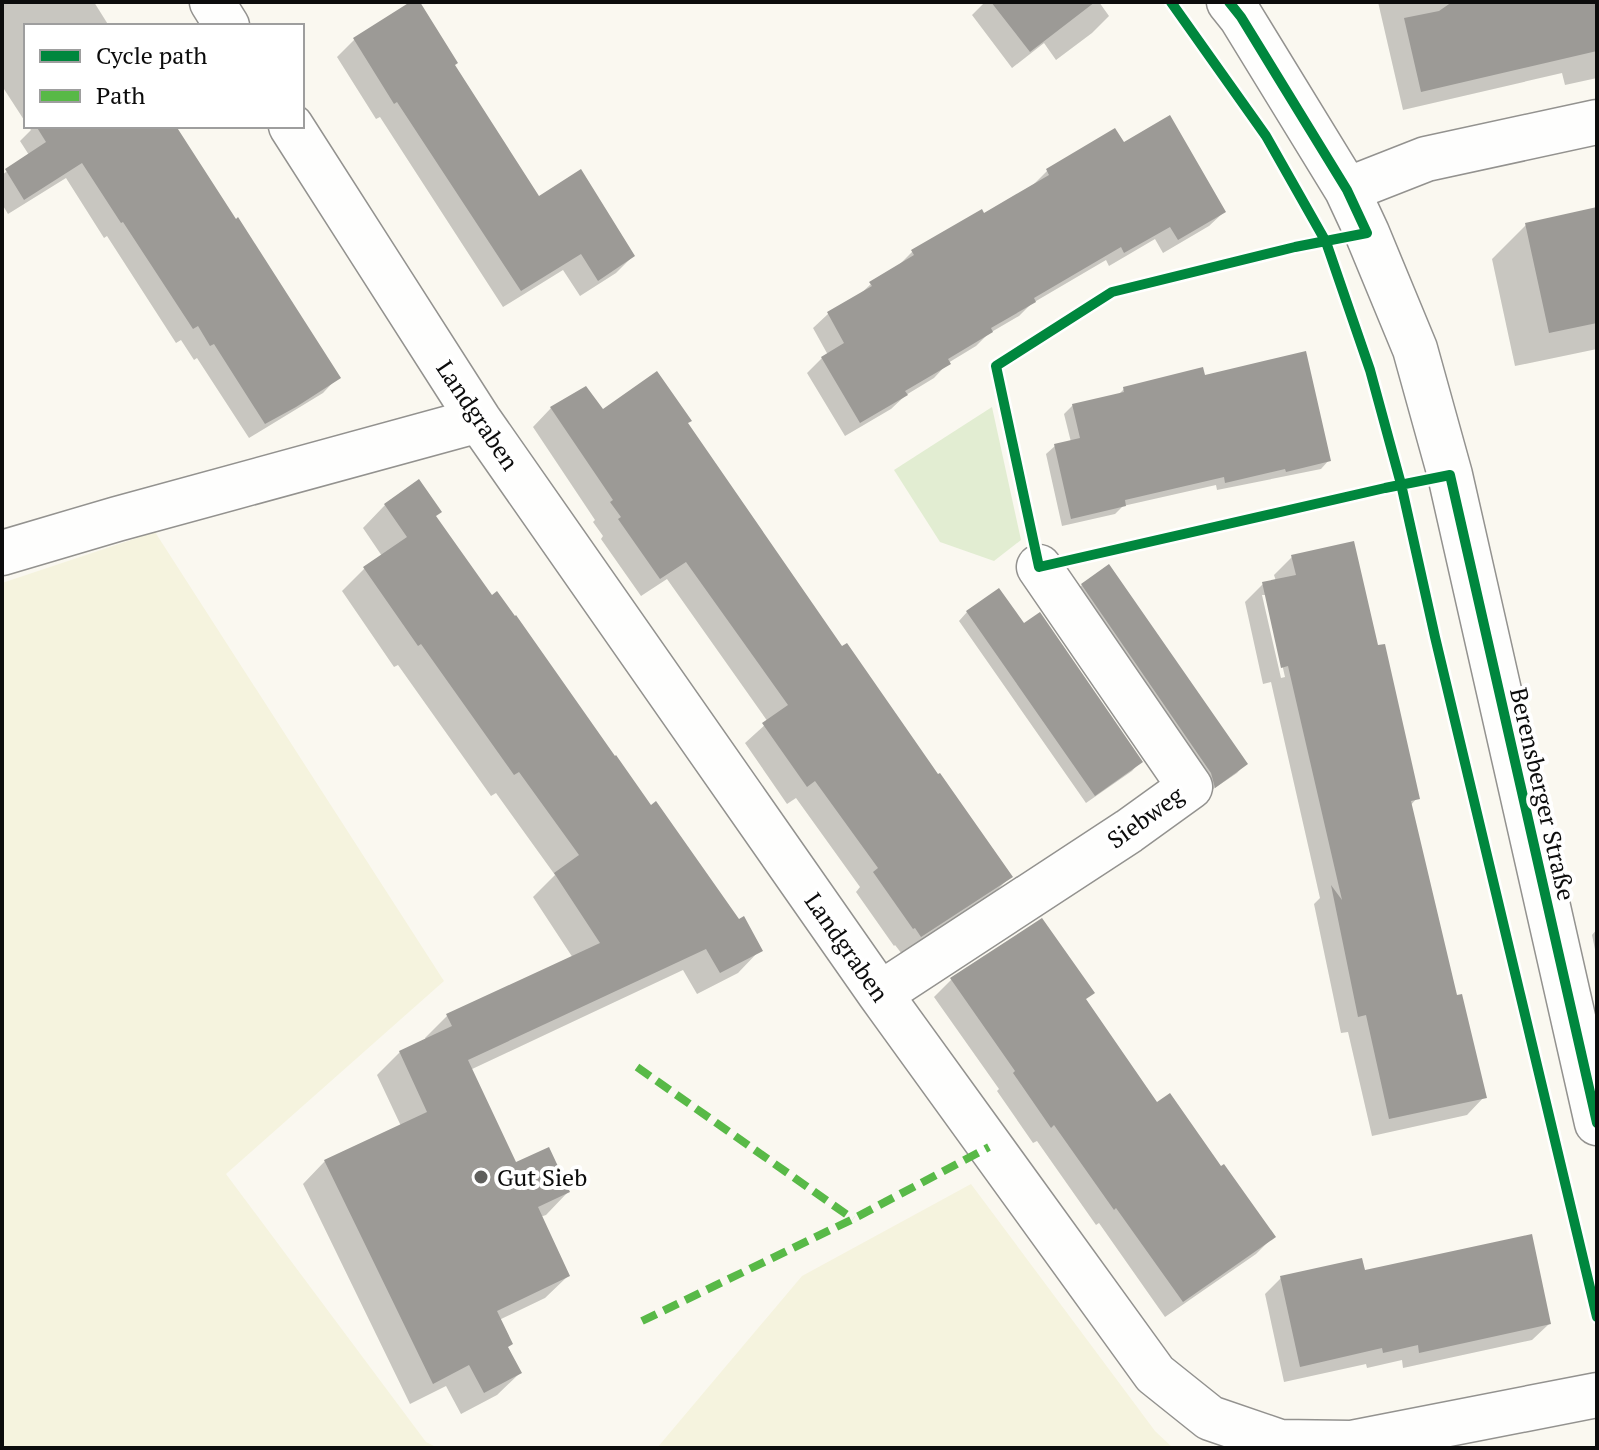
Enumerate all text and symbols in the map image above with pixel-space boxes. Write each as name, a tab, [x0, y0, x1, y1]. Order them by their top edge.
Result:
legend	[24, 24, 304, 128]
text: Cycle path	[96, 39, 207, 71]
text: Path	[96, 79, 145, 111]
street label: Landgraben	[429, 354, 527, 476]
street label: Berensberger Straße	[1503, 684, 1583, 904]
street label: Siebweg	[1100, 778, 1190, 855]
street label: Landgraben	[798, 886, 896, 1008]
place label: Gut Sieb	[497, 1161, 587, 1193]
marker: Gut Sieb	[472, 1168, 490, 1186]

